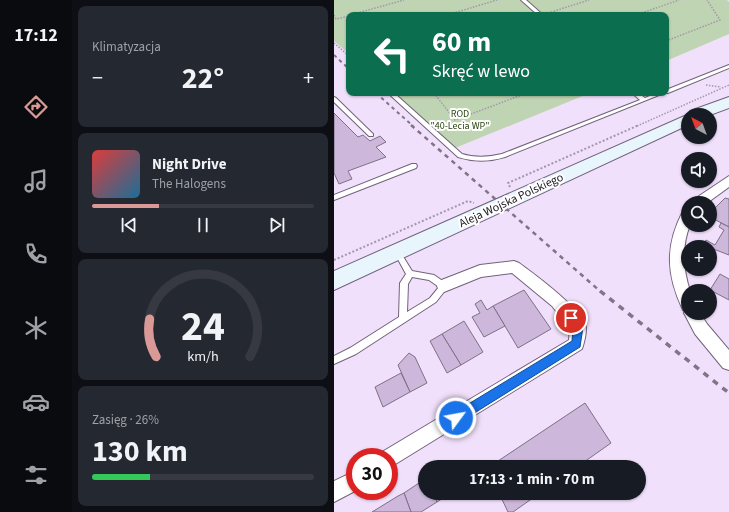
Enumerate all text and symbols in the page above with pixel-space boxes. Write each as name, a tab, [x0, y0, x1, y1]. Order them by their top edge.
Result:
text: 60 m	[432, 22, 491, 62]
text: 17:12	[14, 23, 58, 48]
icon: left	[366, 28, 418, 80]
text: Klimatyzacja	[92, 38, 161, 56]
text: 22°	[182, 57, 224, 100]
text: Skręć w lewo	[432, 59, 530, 84]
text: −	[92, 62, 103, 94]
text: +	[303, 62, 314, 94]
icon: directions	[22, 93, 50, 121]
park label: ROD "40-Lecia WP"	[431, 107, 489, 133]
north arrow	[681, 108, 717, 144]
map controls	[681, 108, 717, 320]
button: sound	[681, 152, 717, 188]
text: Night Drive	[152, 154, 227, 175]
icon: music	[22, 167, 50, 195]
street label: Aleja Wojska Polskiego	[456, 169, 566, 232]
text: The Halogens	[152, 175, 226, 193]
button: search	[681, 196, 717, 232]
icon: previous	[118, 214, 140, 236]
icon: pause	[192, 214, 214, 236]
icon: next	[266, 214, 288, 236]
icon: phone	[22, 240, 50, 268]
button: +	[681, 240, 717, 276]
button: −	[681, 284, 717, 320]
text: 24	[181, 297, 225, 357]
pin	[554, 301, 588, 335]
icon: arrive	[560, 307, 582, 329]
icon: climate	[22, 314, 50, 342]
text: km/h	[187, 346, 219, 367]
icon: car	[22, 388, 50, 416]
position arrow	[435, 397, 477, 439]
text: Zasięg · 26%	[92, 411, 159, 429]
text: 130 km	[92, 430, 188, 473]
speed limit sign: 30	[346, 448, 398, 500]
icon: filters	[22, 461, 50, 489]
text: 17:13 · 1 min · 70 m	[469, 469, 595, 490]

